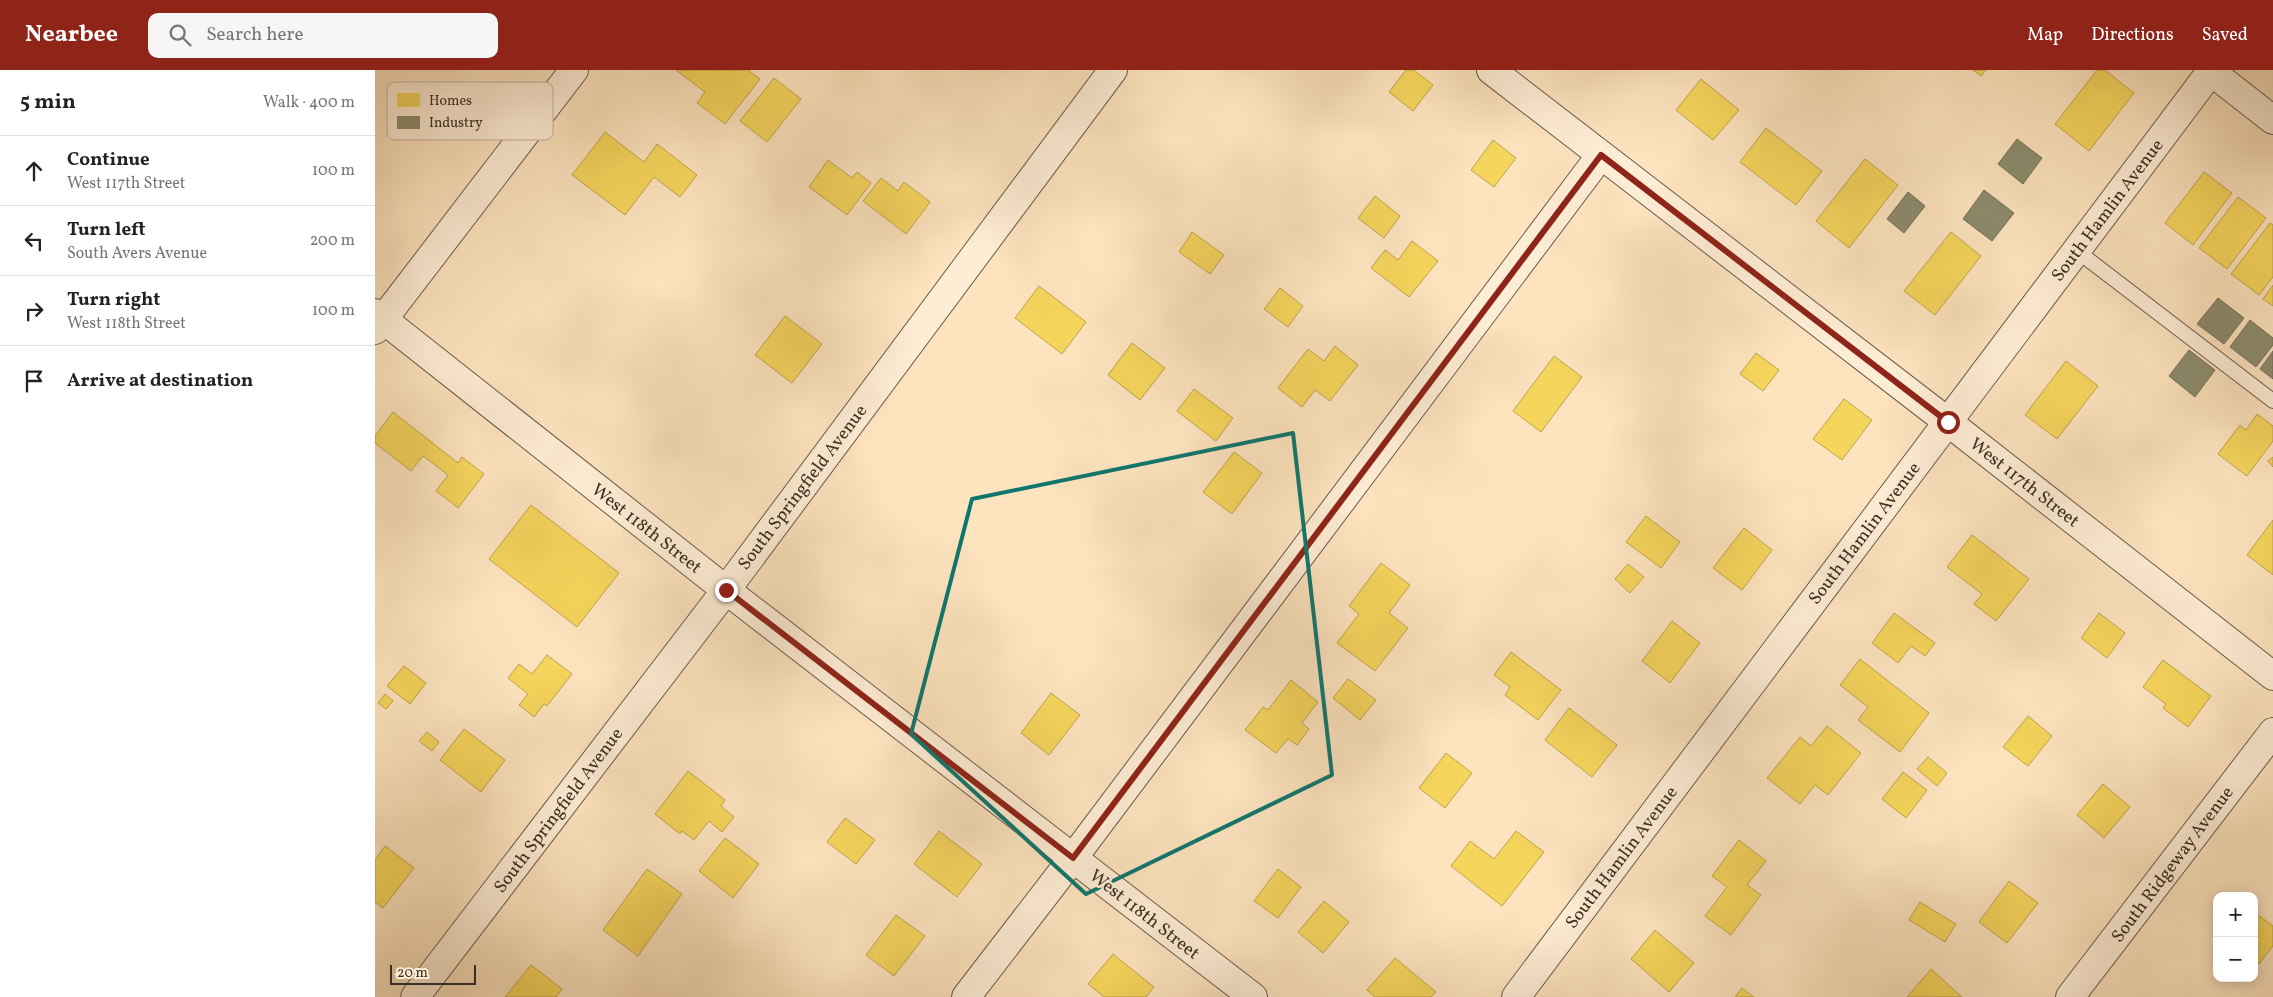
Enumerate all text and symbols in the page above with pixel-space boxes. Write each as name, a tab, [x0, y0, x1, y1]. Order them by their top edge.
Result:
search box	[148, 13, 498, 58]
text: Nearbee	[25, 18, 118, 52]
icon: search	[166, 21, 194, 49]
text: Search here	[206, 22, 303, 48]
text: Map	[2027, 23, 2063, 48]
text: Directions	[2091, 23, 2174, 48]
text: Saved	[2202, 23, 2248, 48]
legend	[387, 82, 553, 140]
text: 5 min	[20, 88, 76, 117]
text: Walk · 400 m	[263, 92, 355, 114]
text: Homes	[429, 92, 472, 111]
text: Industry	[429, 114, 483, 133]
street label: South Hamlin Avenue	[2046, 134, 2170, 287]
text: Continue	[67, 147, 150, 173]
icon: ahead	[20, 157, 48, 185]
text: 100 m	[312, 160, 355, 182]
text: West 117th Street	[67, 173, 185, 195]
text: Turn left	[67, 217, 146, 243]
icon: left	[20, 227, 48, 255]
text: 200 m	[310, 230, 355, 252]
text: South Avers Avenue	[67, 243, 207, 265]
text: Turn right	[67, 287, 160, 313]
icon: right	[20, 297, 48, 325]
text: 100 m	[312, 300, 355, 322]
text: West 118th Street	[67, 313, 186, 335]
icon: arrive	[20, 367, 48, 395]
text: Arrive at destination	[67, 368, 253, 394]
street label: South Springfield Avenue	[733, 400, 874, 576]
route start	[1937, 411, 1960, 434]
street label: West 117th Street	[1964, 432, 2084, 534]
street label: South Hamlin Avenue	[1803, 457, 1927, 610]
street label: West 118th Street	[586, 478, 706, 580]
route end	[715, 579, 738, 602]
street label: South Springfield Avenue	[489, 723, 630, 899]
street label: South Hamlin Avenue	[1560, 781, 1684, 934]
street label: South Ridgeway Avenue	[2106, 782, 2240, 948]
street label: West 118th Street	[1084, 864, 1204, 966]
map controls	[2213, 892, 2258, 982]
button: +	[2213, 892, 2258, 937]
button: −	[2213, 937, 2258, 982]
scale bar	[390, 962, 476, 985]
text: 20 m	[397, 964, 428, 983]

